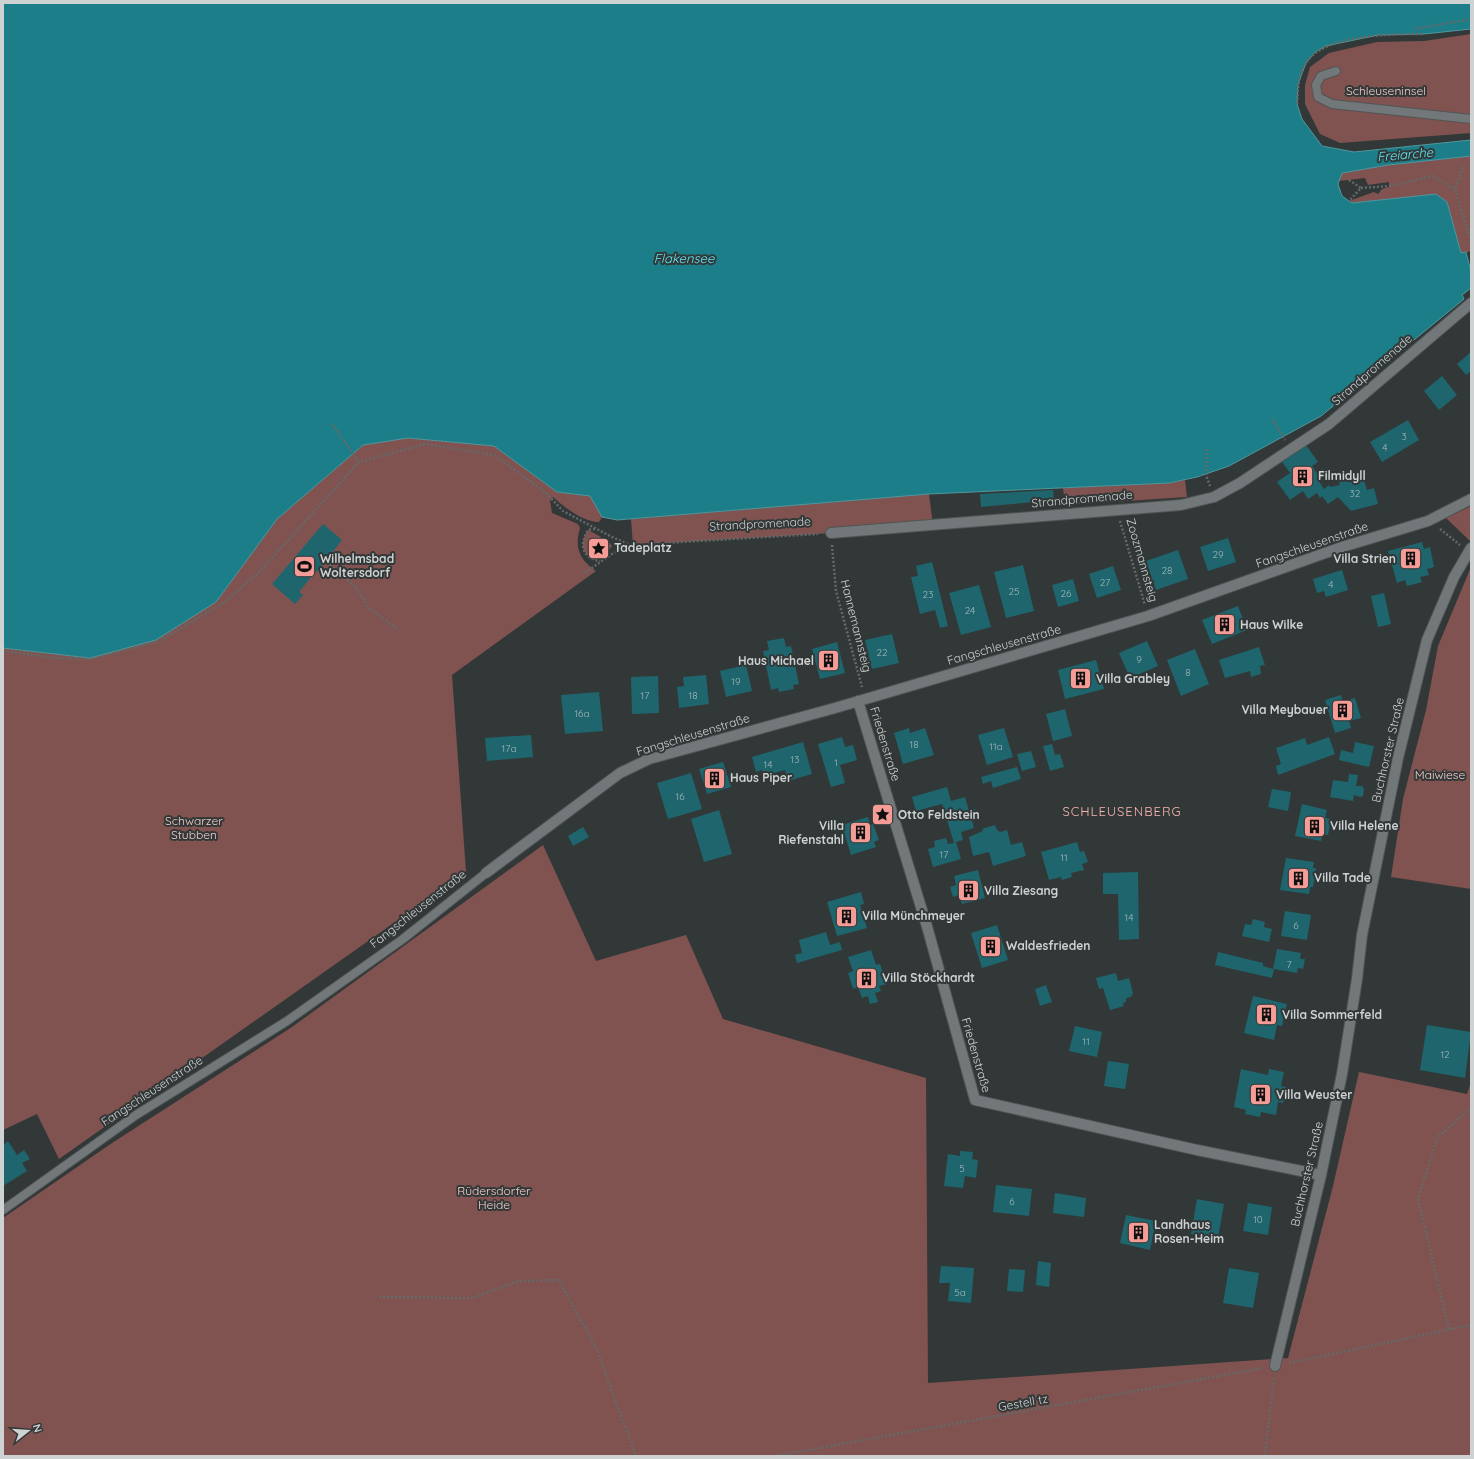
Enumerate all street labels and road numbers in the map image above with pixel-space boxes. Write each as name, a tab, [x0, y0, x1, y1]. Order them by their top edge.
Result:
street label: Strandpromenade	[1328, 330, 1415, 409]
street label: Strandpromenade	[1031, 487, 1133, 510]
street label: Strandpromenade	[709, 513, 811, 534]
street label: Zoozmannsteig	[1123, 516, 1162, 603]
street label: Fangschleusenstraße	[1254, 518, 1370, 571]
street label: Hannemannsteig	[838, 578, 875, 674]
street label: Fangschleusenstraße	[945, 621, 1063, 668]
street label: Buchhorster Straße	[1368, 696, 1407, 804]
street label: Friedenstraße	[867, 705, 904, 783]
street label: Fangschleusenstraße	[634, 710, 752, 759]
street label: Fangschleusenstraße	[367, 866, 469, 951]
street label: Friedenstraße	[959, 1016, 994, 1094]
street label: Fangschleusenstraße	[98, 1052, 205, 1129]
street label: Buchhorster Straße	[1287, 1120, 1326, 1228]
street label: Gestell tz	[997, 1391, 1049, 1414]

